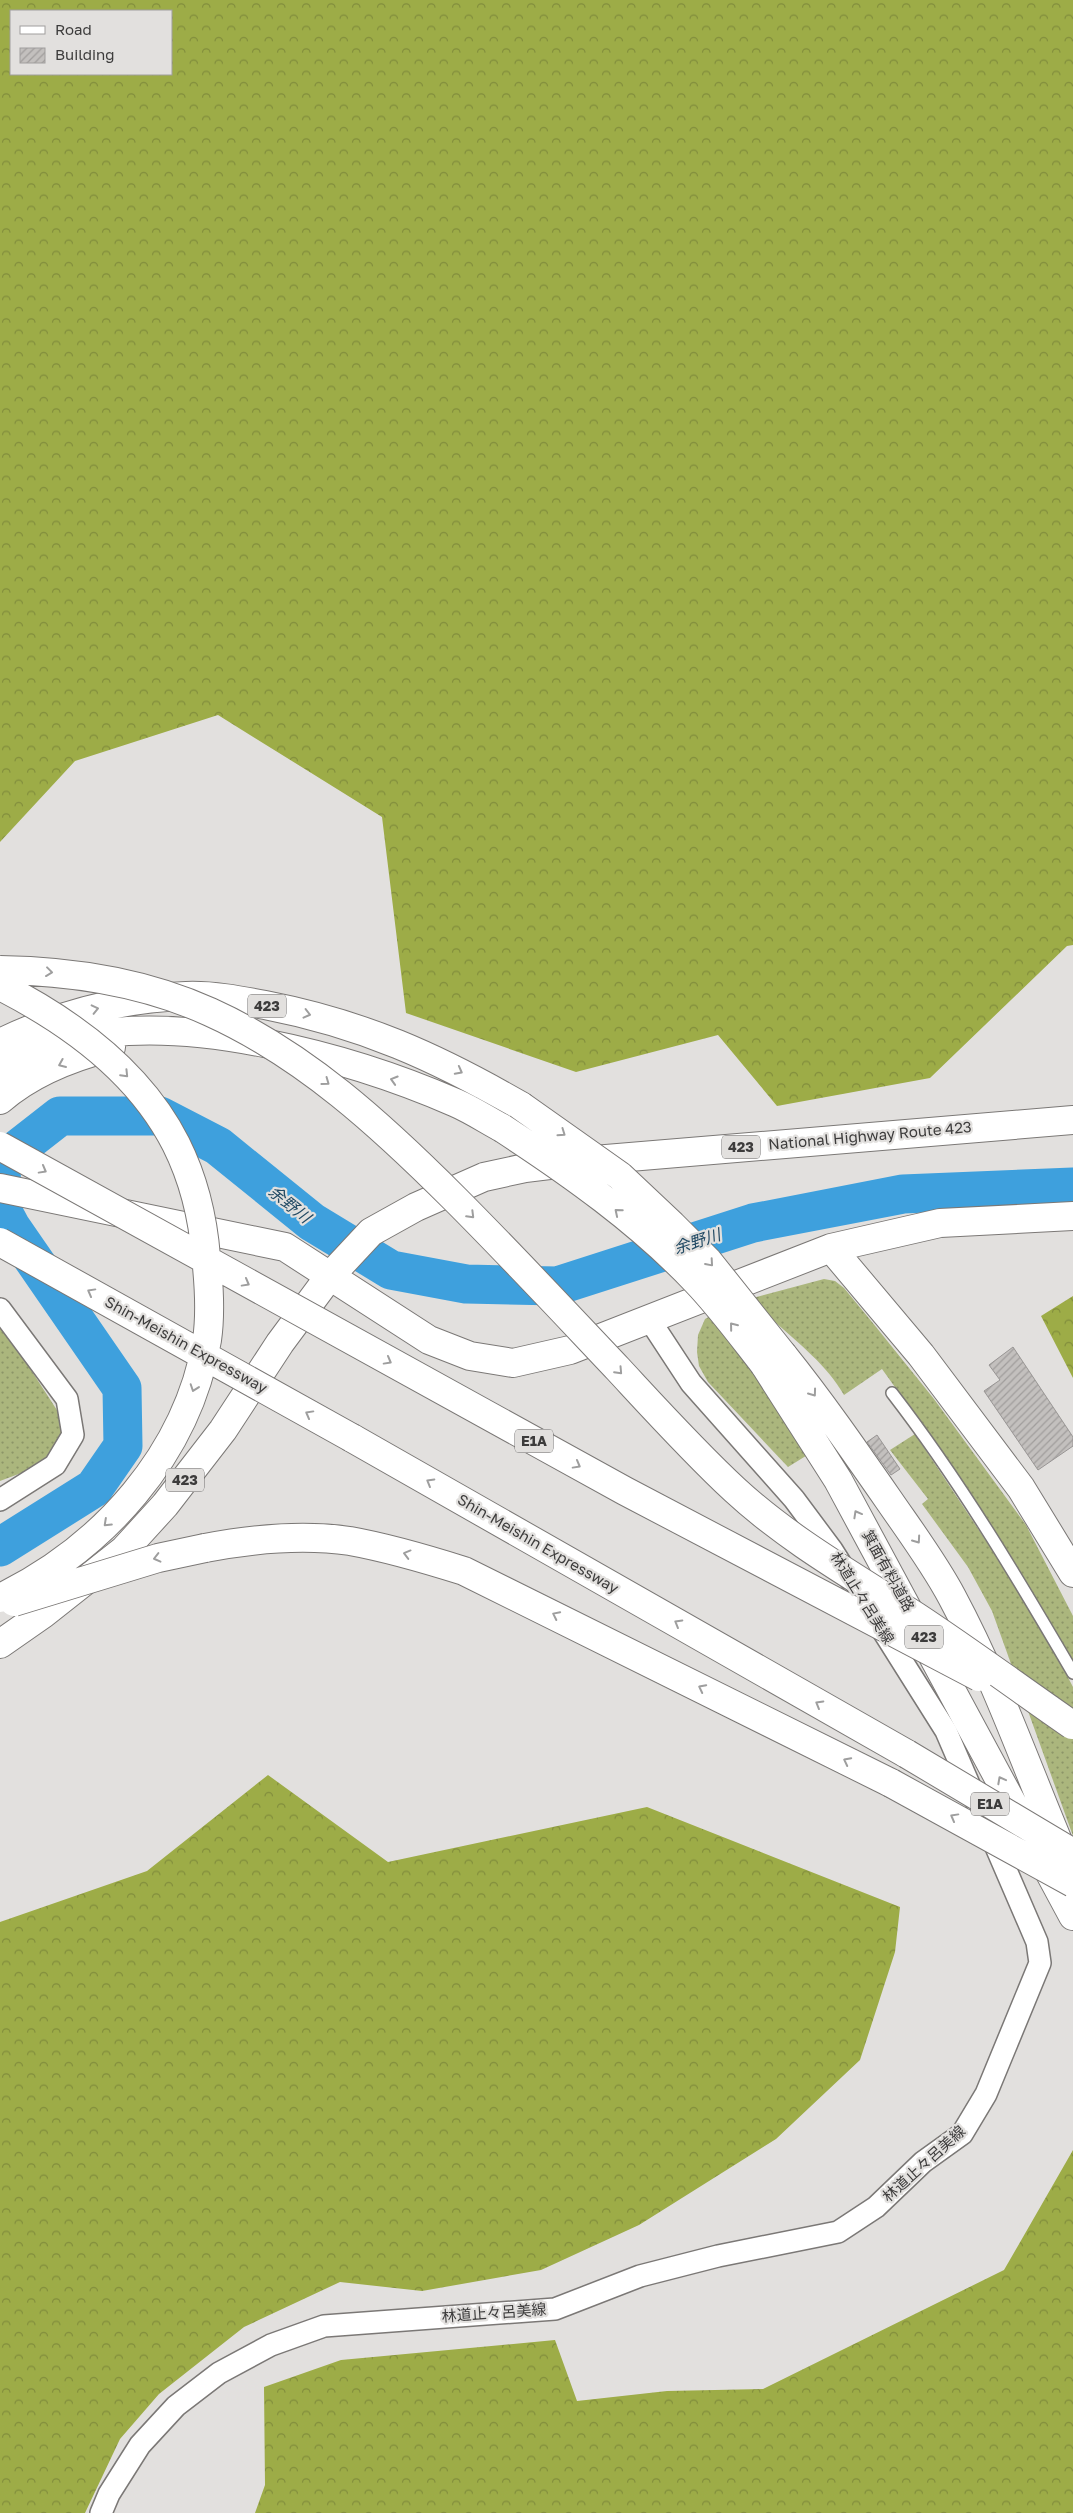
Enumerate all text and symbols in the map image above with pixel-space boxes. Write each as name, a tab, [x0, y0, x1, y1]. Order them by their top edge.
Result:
legend	[10, 10, 172, 75]
text: Road	[55, 20, 92, 38]
text: Building	[55, 45, 115, 63]
one-way arrow	[45, 966, 53, 977]
road number: 423	[248, 994, 286, 1018]
one-way arrow	[90, 1004, 99, 1015]
one-way arrow	[303, 1008, 312, 1019]
one-way arrow	[58, 1057, 67, 1068]
one-way arrow	[454, 1065, 463, 1075]
one-way arrow	[119, 1068, 128, 1077]
one-way arrow	[320, 1076, 330, 1085]
one-way arrow	[391, 1076, 399, 1086]
street label: National Highway Route 423	[767, 1117, 972, 1153]
one-way arrow	[556, 1127, 566, 1136]
road number: 423	[722, 1136, 760, 1158]
one-way arrow	[37, 1164, 46, 1174]
water label: 余野川	[265, 1181, 316, 1228]
one-way arrow	[615, 1208, 624, 1217]
one-way arrow	[465, 1209, 474, 1218]
water label: 余野川	[671, 1223, 725, 1258]
one-way arrow	[704, 1258, 713, 1267]
one-way arrow	[241, 1276, 250, 1286]
one-way arrow	[87, 1289, 96, 1299]
street label: Shin-Meishin Expressway	[102, 1292, 271, 1397]
one-way arrow	[731, 1323, 739, 1332]
one-way arrow	[383, 1355, 392, 1365]
one-way arrow	[613, 1365, 622, 1374]
one-way arrow	[190, 1383, 200, 1391]
one-way arrow	[807, 1387, 816, 1397]
one-way arrow	[305, 1410, 314, 1420]
road number: E1A	[515, 1430, 553, 1452]
one-way arrow	[571, 1458, 580, 1468]
road number: 423	[166, 1468, 204, 1492]
one-way arrow	[426, 1479, 435, 1489]
street label: Shin-Meishin Expressway	[455, 1490, 623, 1597]
one-way arrow	[853, 1510, 863, 1519]
one-way arrow	[104, 1517, 113, 1526]
street label: 箕面有料道路	[859, 1527, 919, 1614]
one-way arrow	[911, 1534, 920, 1544]
street label: 林道止々呂美線	[827, 1548, 898, 1647]
one-way arrow	[403, 1549, 411, 1559]
one-way arrow	[153, 1552, 162, 1563]
one-way arrow	[552, 1611, 561, 1621]
one-way arrow	[674, 1620, 683, 1630]
road number: 423	[905, 1625, 943, 1648]
one-way arrow	[698, 1684, 707, 1694]
one-way arrow	[815, 1700, 824, 1710]
one-way arrow	[843, 1757, 852, 1767]
one-way arrow	[997, 1776, 1007, 1785]
road number: E1A	[971, 1792, 1009, 1816]
one-way arrow	[950, 1813, 959, 1823]
street label: 林道止々呂美線	[878, 2121, 968, 2205]
street label: 林道止々呂美線	[441, 2299, 547, 2325]

